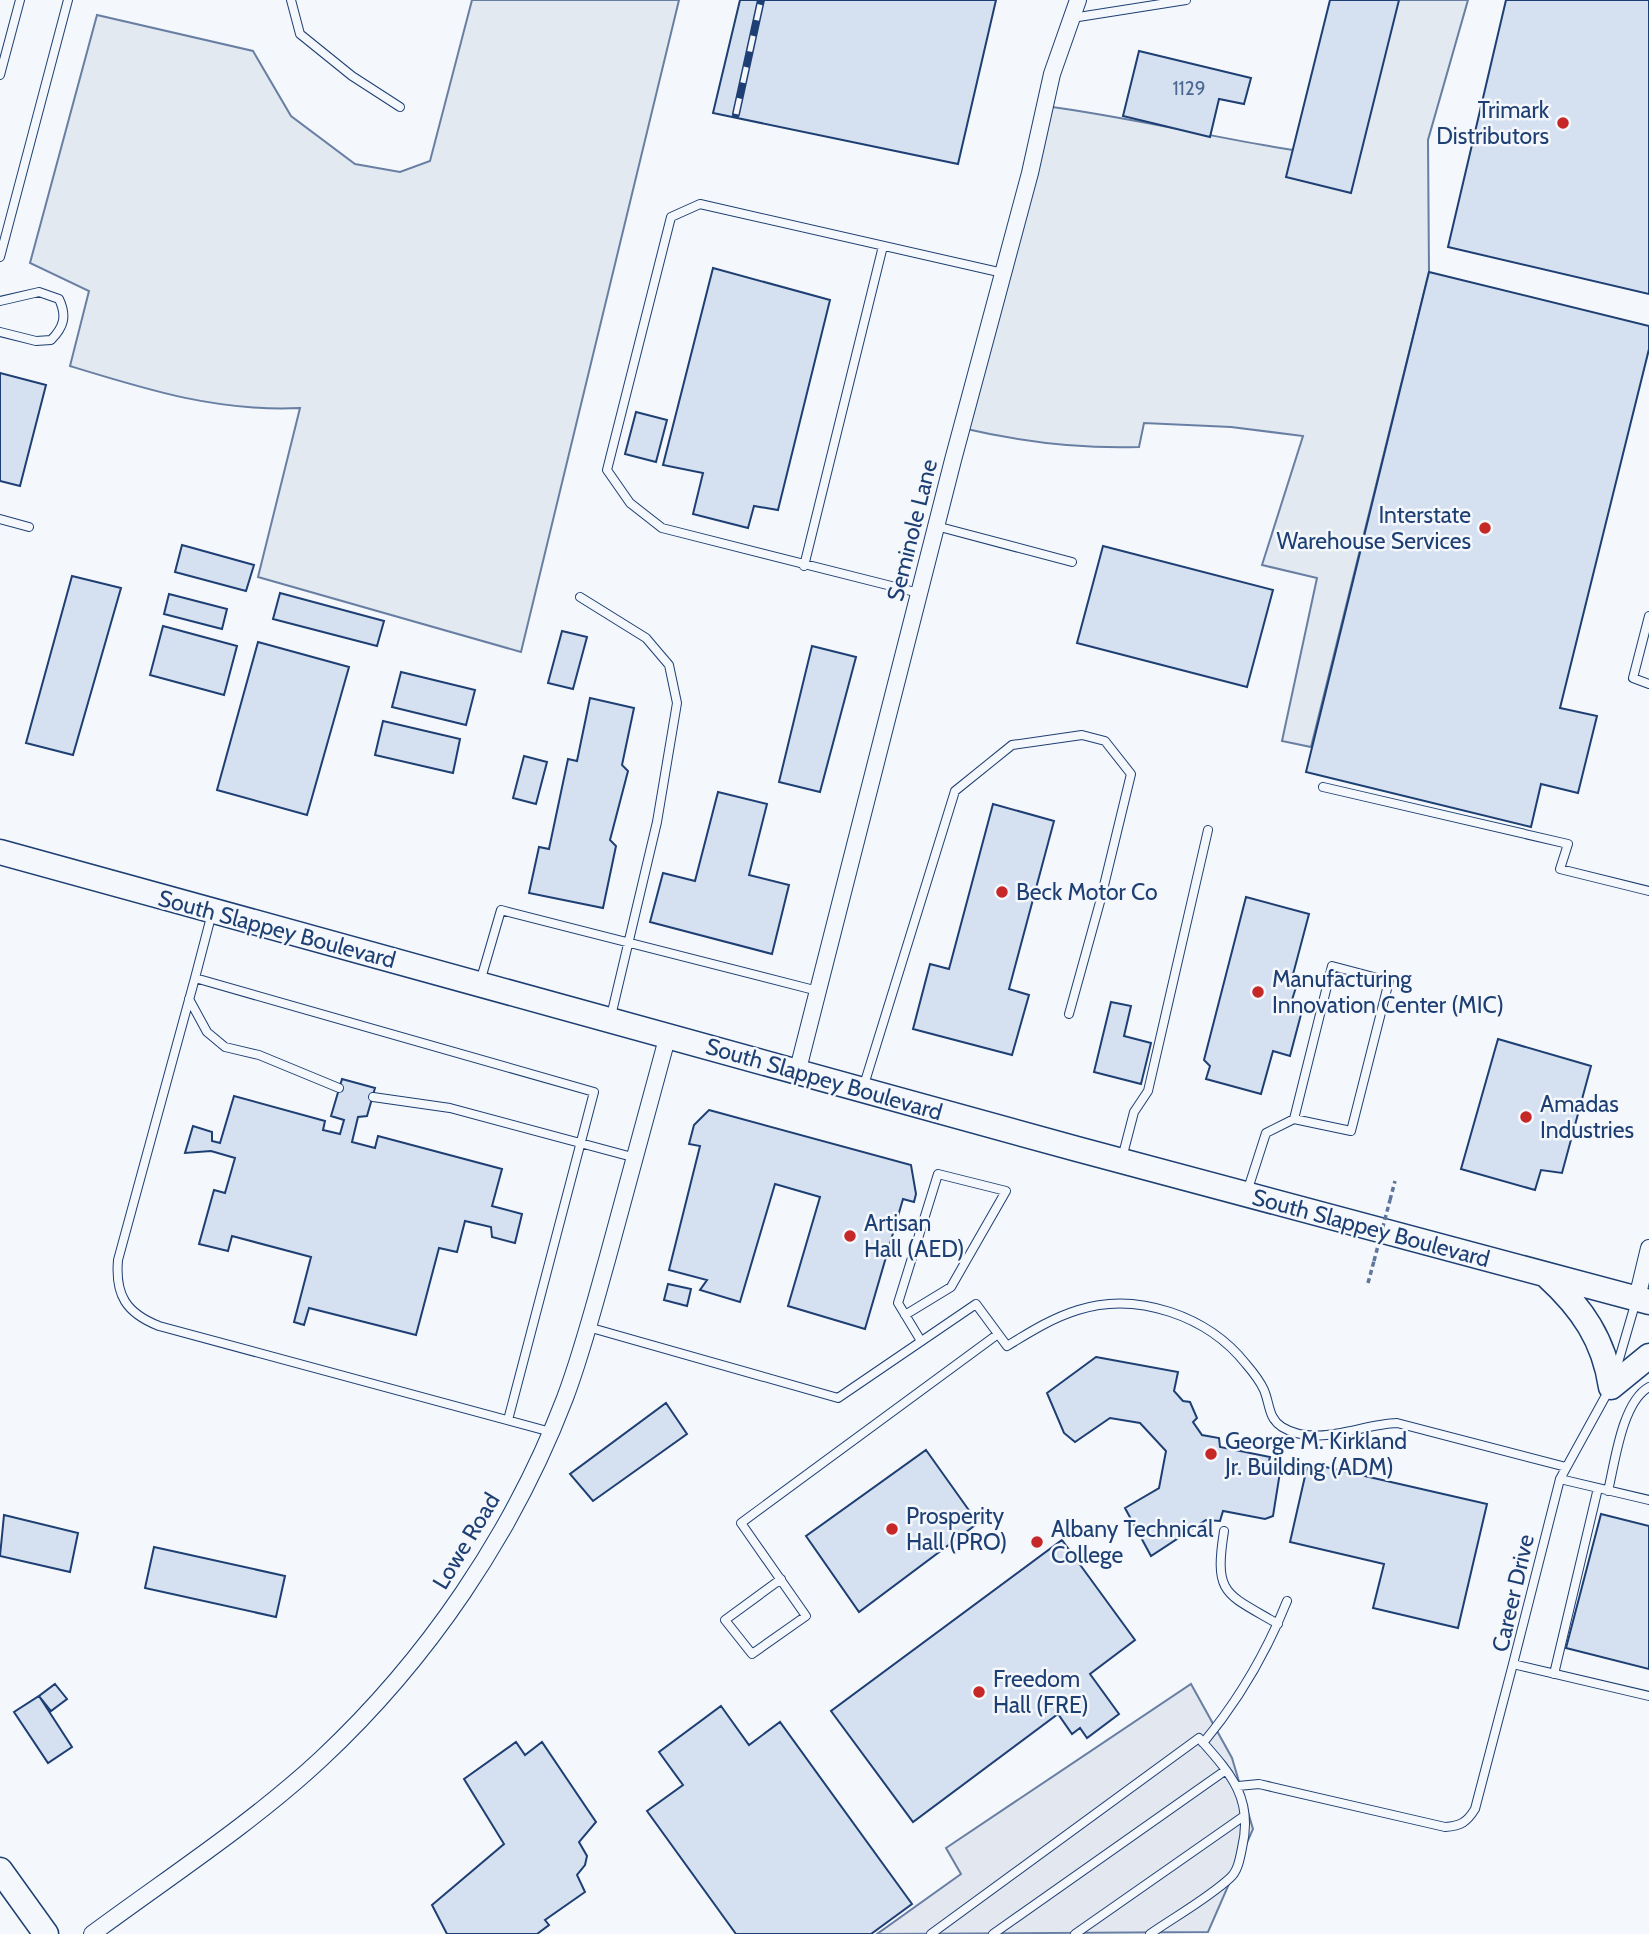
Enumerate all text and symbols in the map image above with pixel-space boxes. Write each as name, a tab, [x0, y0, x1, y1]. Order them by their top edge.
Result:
house number: 1129	[1172, 77, 1206, 100]
place label: Trimark Distributors	[1436, 96, 1550, 150]
marker: Trimark Distributors	[1555, 115, 1571, 131]
street label: Seminole Lane	[881, 456, 943, 604]
place label: Interstate Warehouse Services	[1276, 501, 1471, 555]
marker: Interstate Warehouse Services	[1477, 520, 1493, 536]
place label: Beck Motor Co	[1016, 878, 1158, 906]
street label: South Slappey Boulevard	[155, 884, 399, 974]
marker: Beck Motor Co	[994, 884, 1010, 900]
place label: Manufacturing Innovation Center (MIC)	[1272, 965, 1504, 1019]
marker: Manufacturing Innovation Center (MIC)	[1250, 984, 1266, 1000]
street label: South Slappey Boulevard	[703, 1032, 945, 1126]
place label: Amadas Industries	[1540, 1090, 1634, 1144]
marker: Amadas Industries	[1518, 1109, 1534, 1125]
street label: South Slappey Boulevard	[1249, 1183, 1493, 1273]
place label: Artisan Hall (AED)	[864, 1209, 964, 1263]
marker: Artisan Hall (AED)	[842, 1228, 858, 1244]
place label: George M. Kirkland Jr. Building (ADM)	[1224, 1427, 1407, 1481]
marker: George M. Kirkland Jr. Building (ADM)	[1203, 1446, 1219, 1462]
street label: Lowe Road	[426, 1488, 506, 1594]
place label: Prosperity Hall (PRO)	[906, 1502, 1007, 1556]
place label: Albany Technical College	[1051, 1515, 1214, 1569]
marker: Prosperity Hall (PRO)	[884, 1521, 900, 1537]
street label: Career Drive	[1486, 1531, 1540, 1654]
marker: Albany Technical College	[1029, 1534, 1045, 1550]
place label: Freedom Hall (FRE)	[993, 1665, 1089, 1719]
marker: Freedom Hall (FRE)	[971, 1684, 987, 1700]

